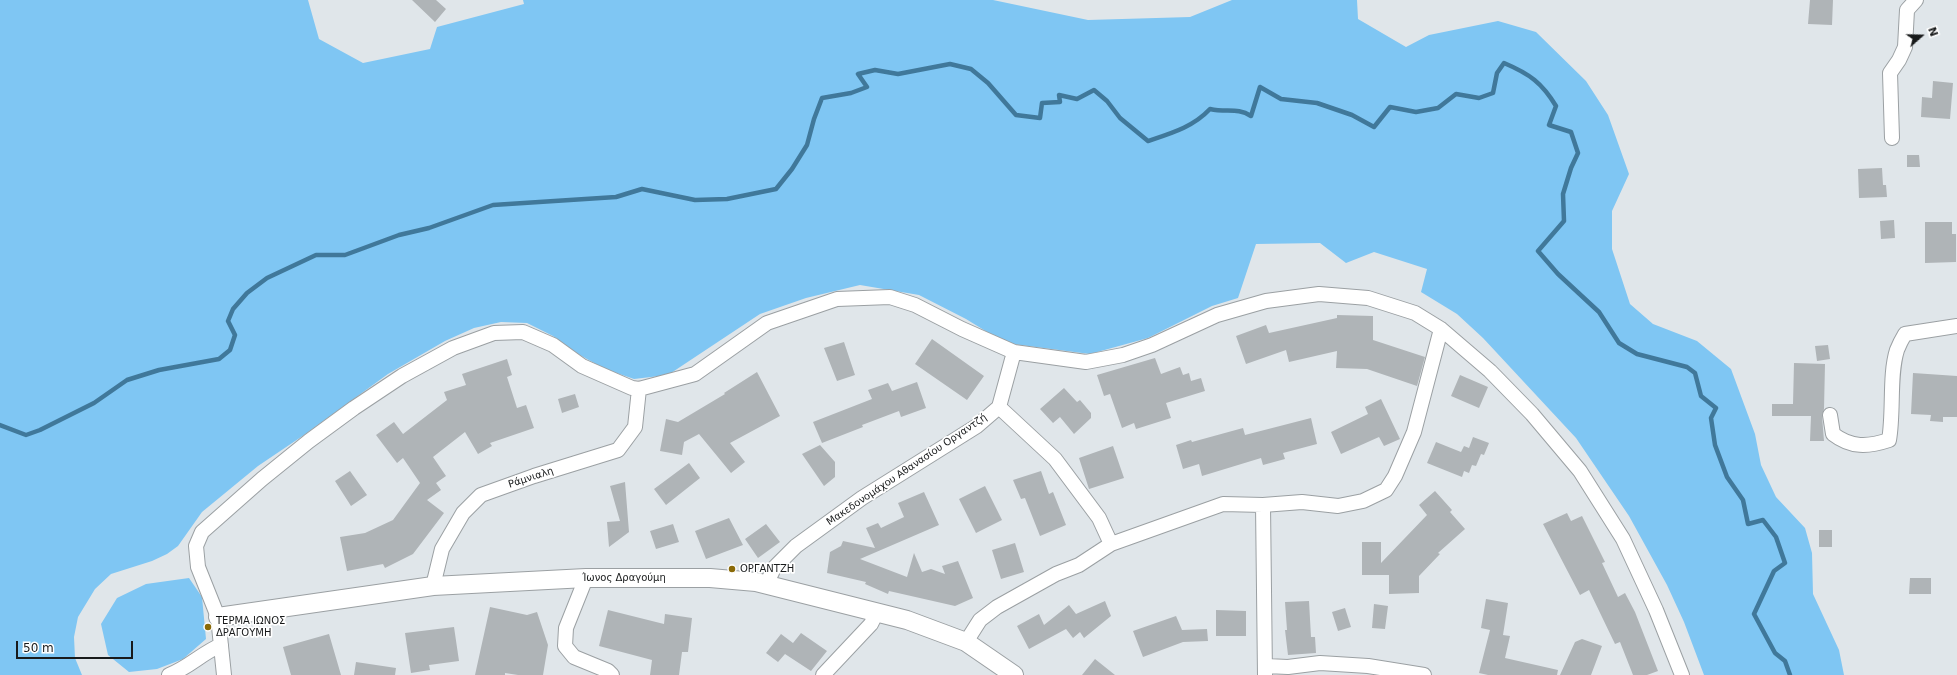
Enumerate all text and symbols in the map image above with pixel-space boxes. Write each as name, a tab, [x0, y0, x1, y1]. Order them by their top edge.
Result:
north arrow	[1901, 16, 1941, 56]
text: N	[1925, 25, 1940, 38]
street label: Μακεδονομάχου Αθανασίου Οργαντζή	[825, 412, 989, 528]
street label: Ράμνιαλη	[507, 465, 555, 491]
place label: ΟΡΓΑΝΤΖΗ	[740, 563, 794, 575]
marker: ΟΡΓΑΝΤΖΗ	[727, 564, 737, 574]
street label: Ίωνος Δραγούμη	[582, 572, 666, 584]
place label: ΤΕΡΜΑ ΙΩΝΟΣ ΔΡΑΓΟΥΜΗ	[216, 615, 285, 638]
marker: ΤΕΡΜΑ ΙΩΝΟΣ ΔΡΑΓΟΥΜΗ	[203, 622, 213, 632]
scale bar	[18, 633, 135, 659]
text: 50 m	[23, 641, 54, 655]

